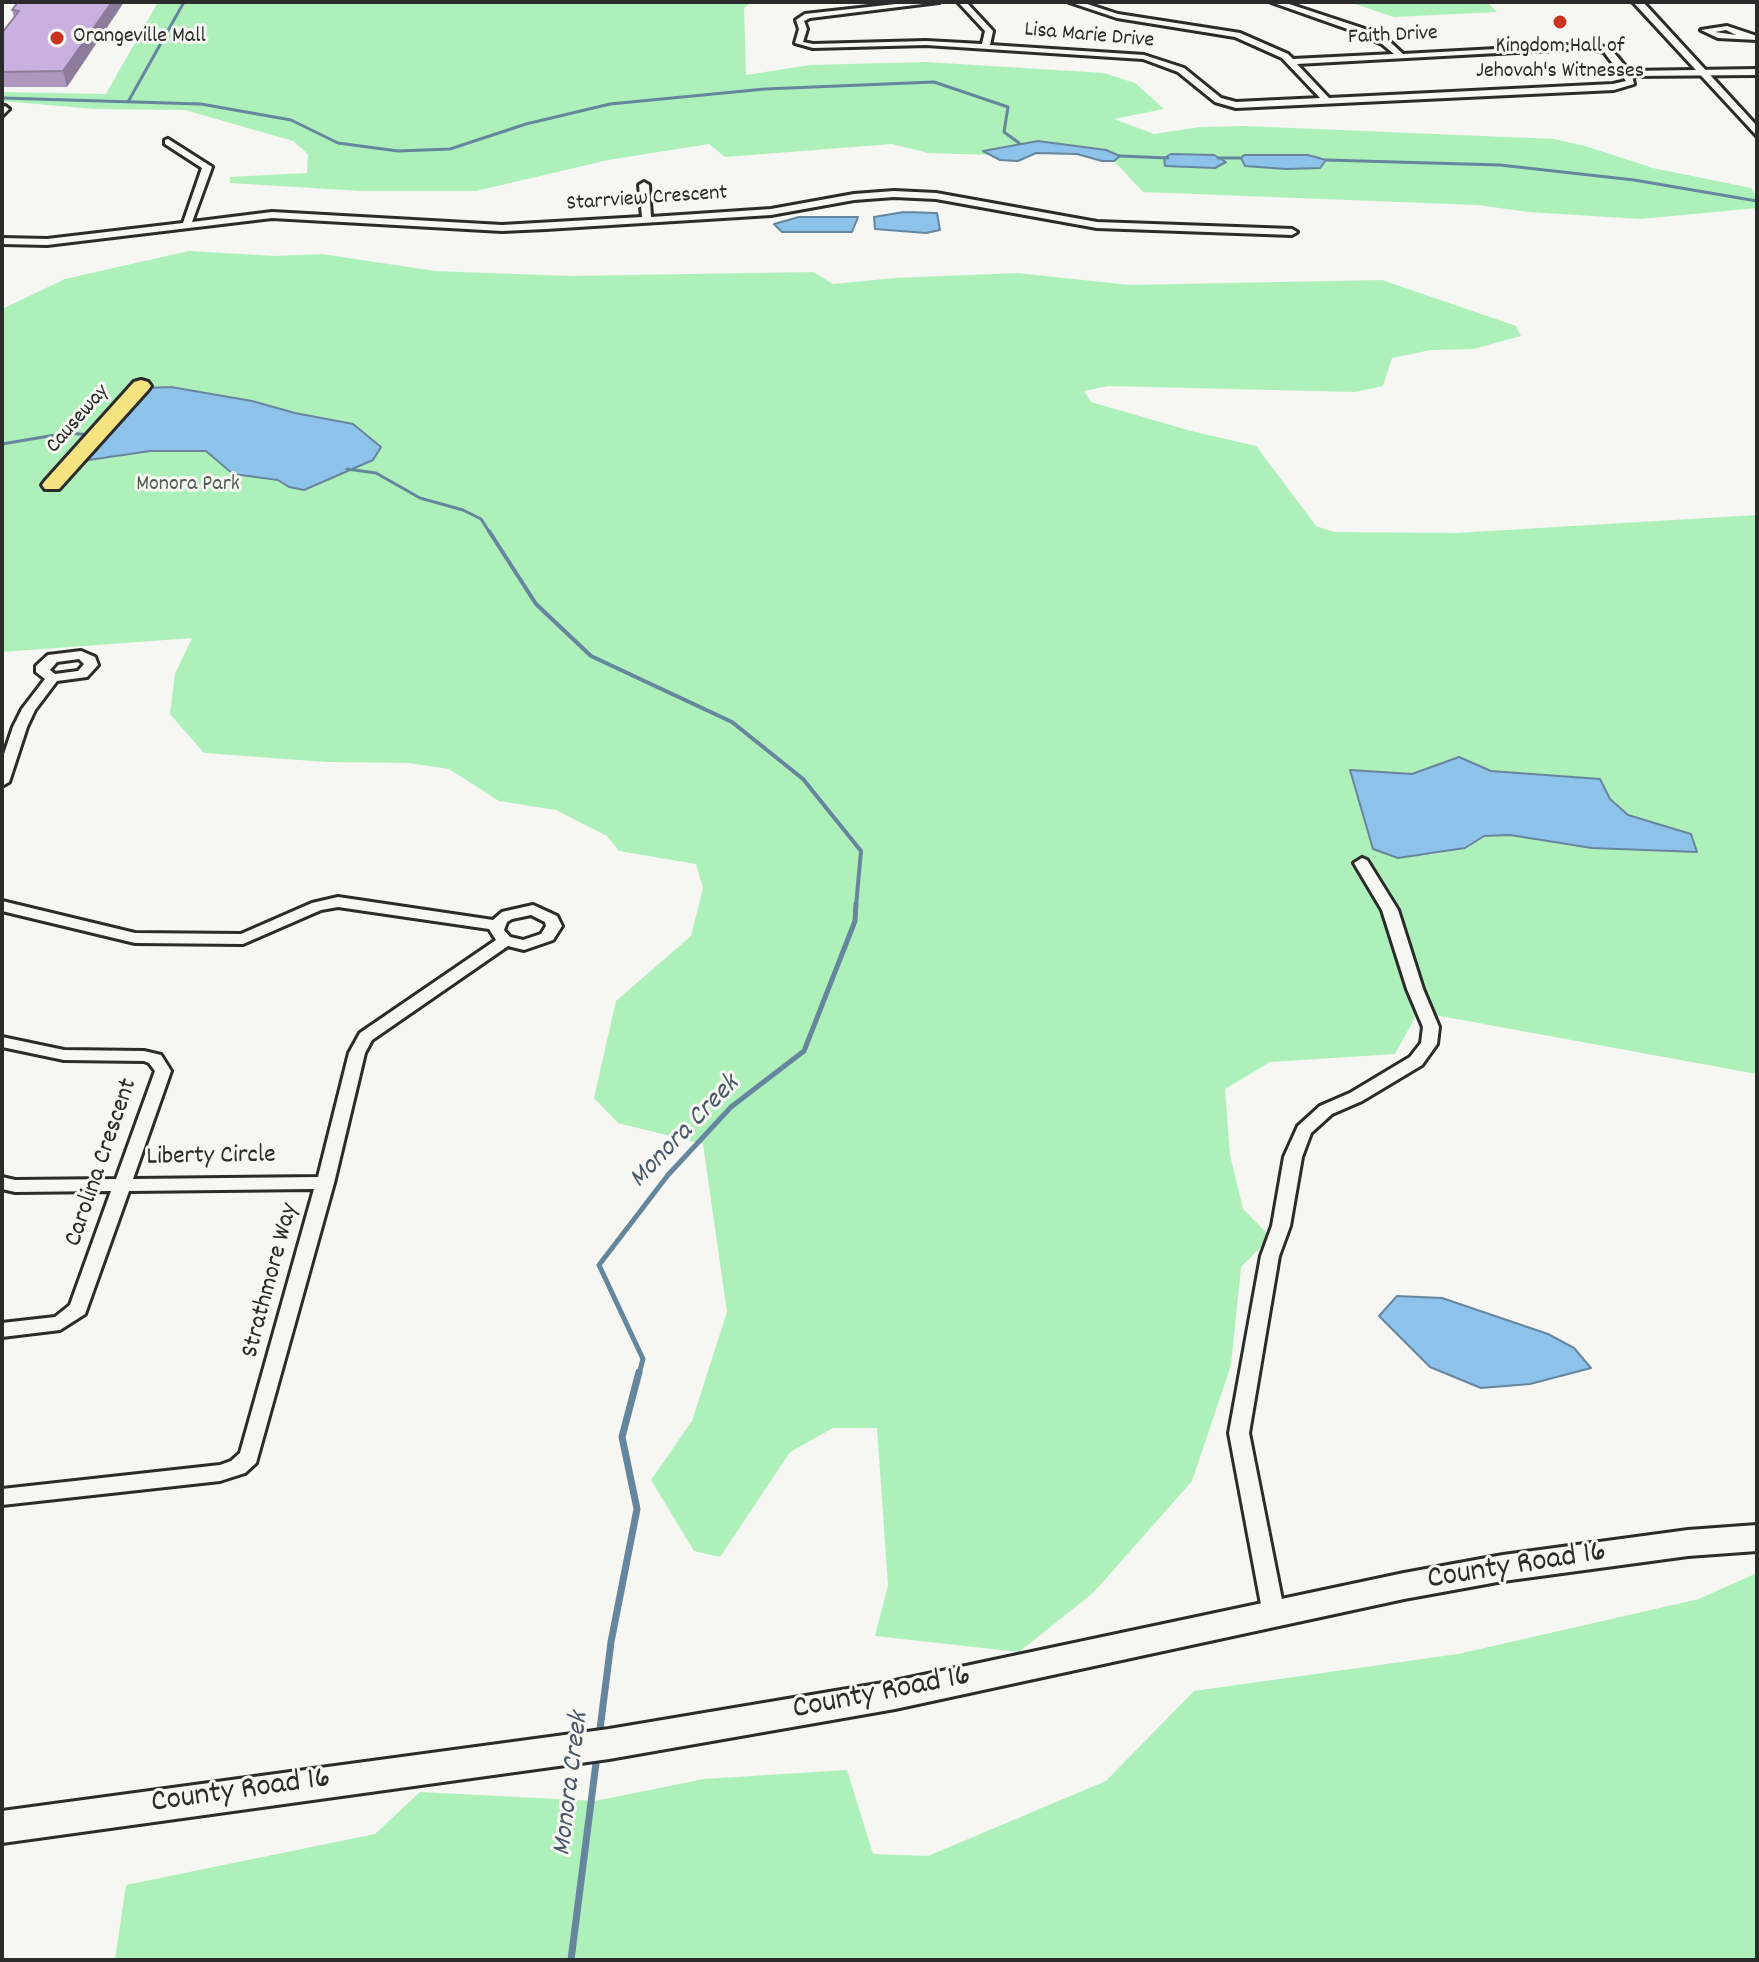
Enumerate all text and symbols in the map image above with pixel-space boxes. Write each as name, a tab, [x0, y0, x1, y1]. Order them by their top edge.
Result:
marker: Kingdom Hall of Jehovah's Witnesses	[1551, 13, 1569, 31]
street label: Lisa Marie Drive	[1023, 18, 1155, 56]
street label: Faith Drive	[1347, 21, 1439, 53]
place label: Orangeville Mall	[73, 25, 206, 51]
marker: Orangeville Mall	[48, 29, 66, 47]
place label: Kingdom Hall of Jehovah's Witnesses	[1476, 35, 1644, 86]
street label: Starrview Crescent	[566, 181, 728, 219]
street label: Causeway	[42, 380, 116, 460]
park label: Monora Park	[136, 473, 240, 499]
water label: Monora Creek	[624, 1069, 748, 1197]
street label: Carolina Crescent	[60, 1075, 146, 1251]
street label: Liberty Circle	[146, 1141, 276, 1175]
street label: Strathmore Way	[236, 1200, 308, 1362]
street label: County Road 16	[1425, 1535, 1609, 1601]
street label: County Road 16	[790, 1659, 974, 1731]
water label: Monora Creek	[548, 1710, 598, 1858]
street label: County Road 16	[149, 1761, 333, 1825]

